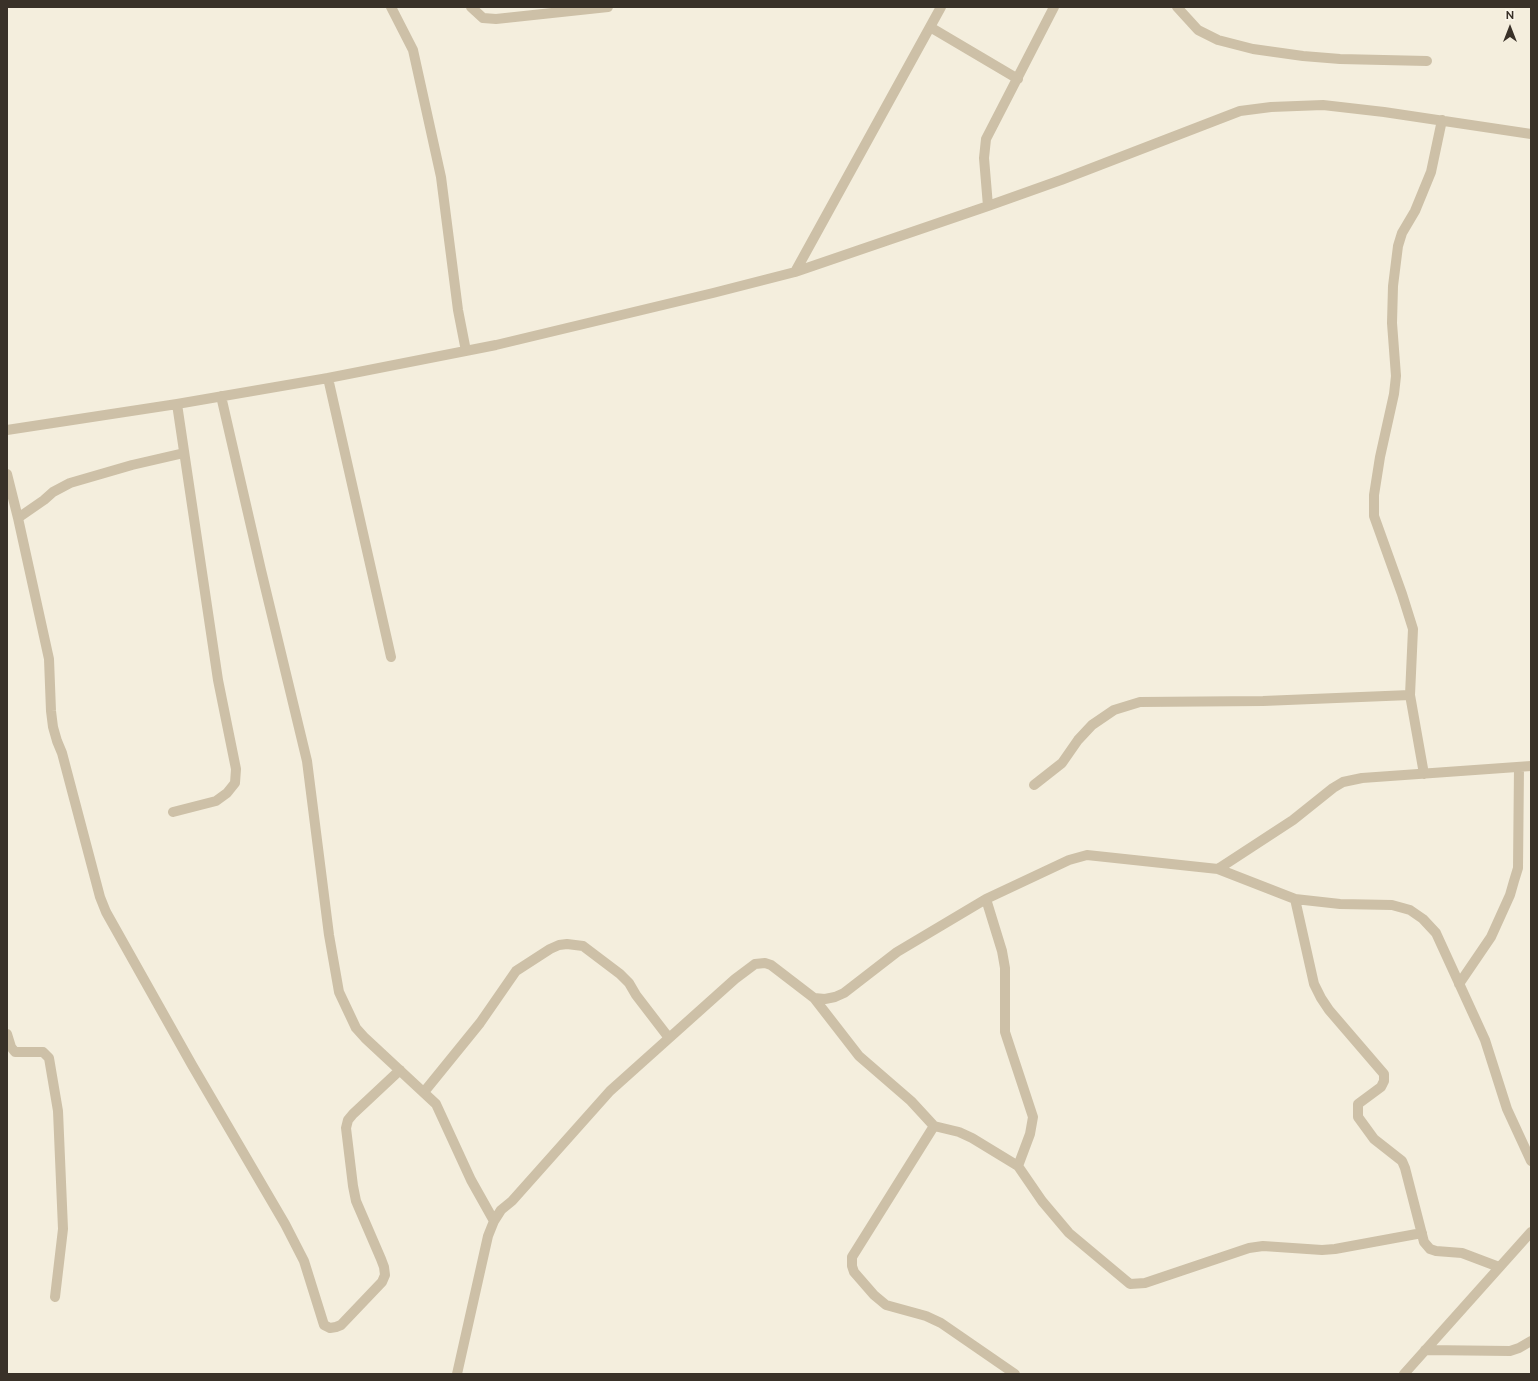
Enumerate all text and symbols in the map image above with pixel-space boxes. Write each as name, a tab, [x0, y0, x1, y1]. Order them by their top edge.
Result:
north arrow	[1490, 8, 1530, 48]
text: N	[1506, 9, 1514, 22]

